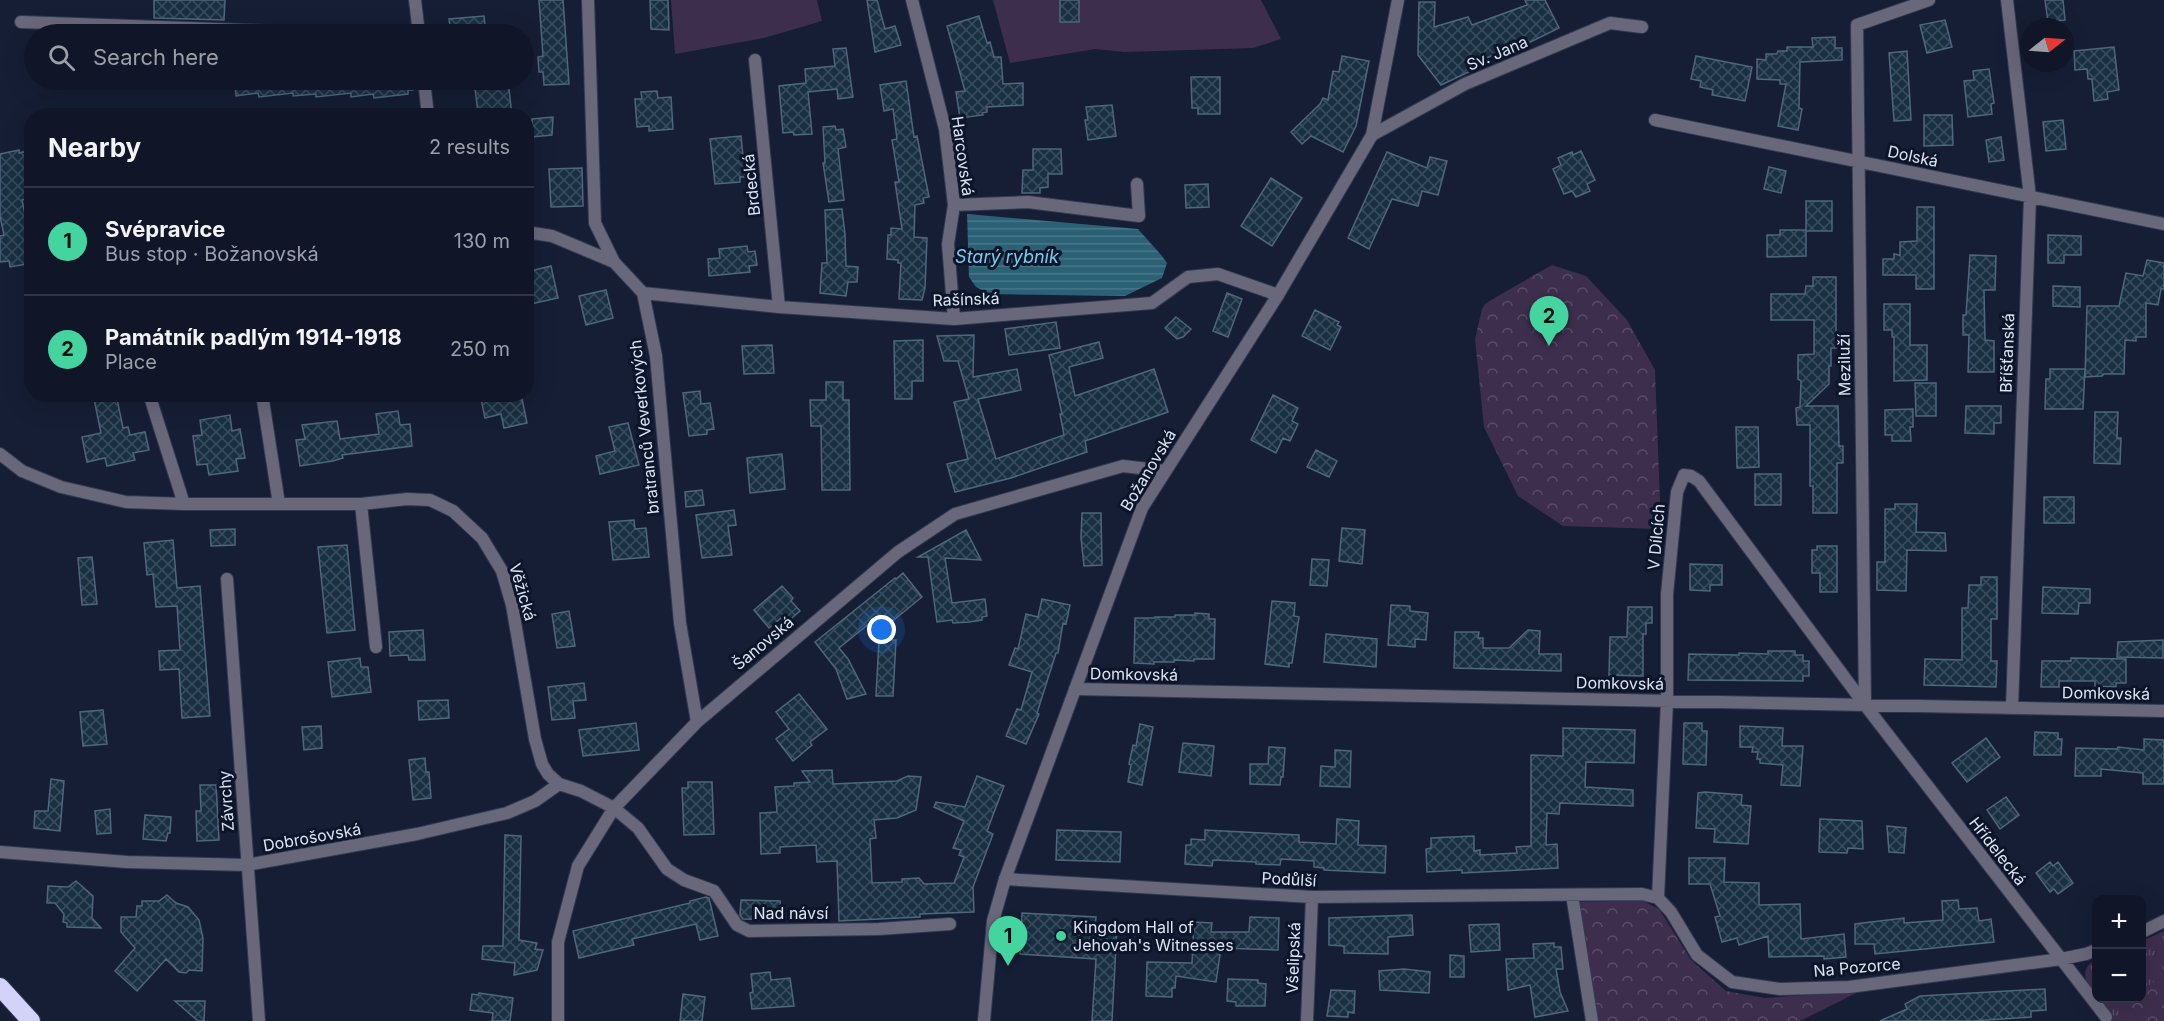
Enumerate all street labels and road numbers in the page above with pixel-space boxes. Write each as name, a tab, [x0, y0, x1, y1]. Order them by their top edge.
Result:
street label: Sv. Jana	[1464, 31, 1530, 75]
street label: Harcovská	[948, 115, 978, 197]
street label: Dolská	[1886, 141, 1940, 171]
street label: Brdecká	[738, 153, 764, 217]
street label: Rašínská	[932, 288, 1000, 310]
street label: Bříšťanská	[1996, 313, 2018, 393]
street label: Meziluží	[1833, 334, 1855, 396]
street label: bratranců Veverkových	[625, 339, 663, 515]
street label: Božanovská	[1116, 426, 1180, 514]
street label: V Dílcích	[1643, 503, 1669, 571]
street label: Věžická	[505, 561, 541, 623]
street label: Šanovská	[729, 612, 797, 674]
street label: Domkovská	[1090, 663, 1178, 685]
street label: Domkovská	[1576, 672, 1664, 694]
street label: Domkovská	[2062, 682, 2150, 704]
street label: Závrchy	[214, 770, 238, 832]
street label: Hřídelecká	[1965, 813, 2031, 889]
street label: Dobrošovská	[261, 819, 363, 855]
street label: Podůlší	[1261, 868, 1317, 890]
street label: Nad návsí	[754, 903, 829, 923]
street label: Všelipská	[1282, 922, 1304, 994]
street label: Na Pozorce	[1813, 953, 1901, 981]

